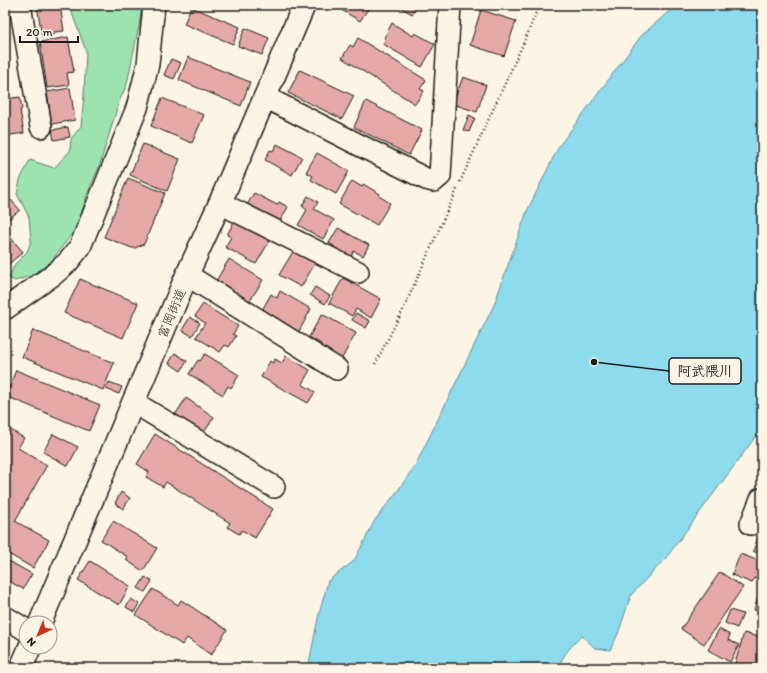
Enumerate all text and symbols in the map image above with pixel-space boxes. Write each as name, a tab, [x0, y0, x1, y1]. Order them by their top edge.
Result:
scale bar	[20, 18, 78, 44]
text: 20 m	[26, 25, 53, 39]
street label: 富岡街道	[154, 286, 189, 340]
callout: 阿武隈川	[669, 358, 741, 384]
text: 阿武隈川	[677, 363, 733, 380]
north arrow	[18, 615, 58, 655]
text: N	[24, 635, 39, 649]

